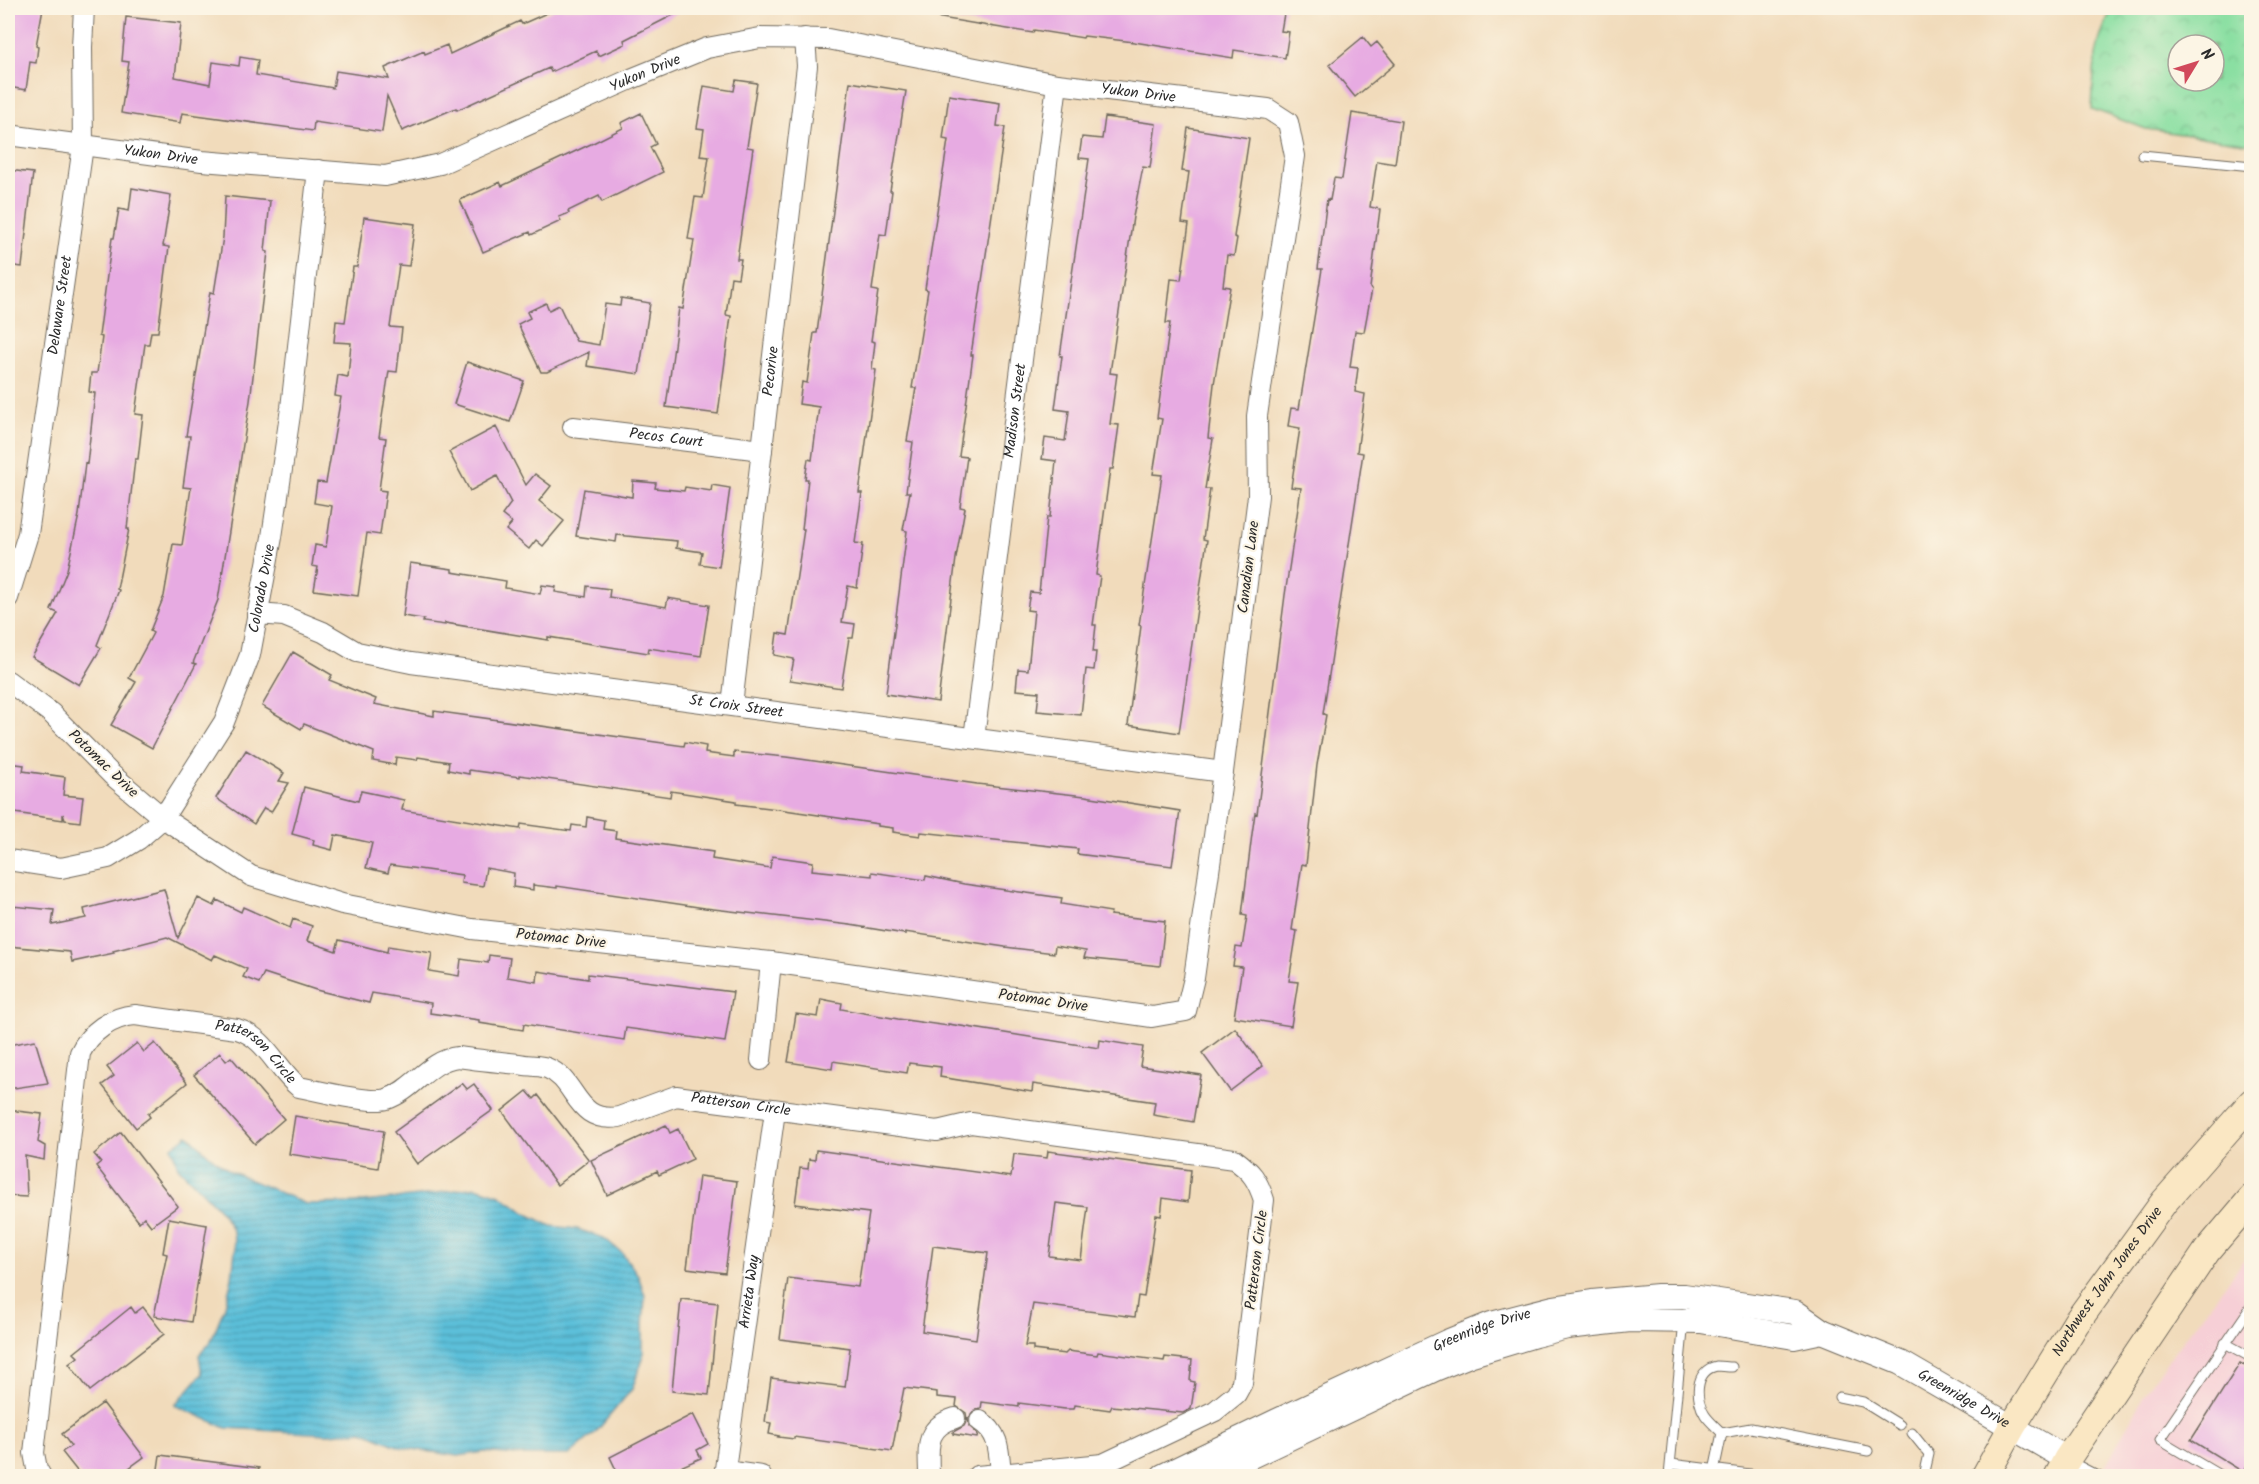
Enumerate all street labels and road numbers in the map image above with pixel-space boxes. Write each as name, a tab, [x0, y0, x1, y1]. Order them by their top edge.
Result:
street label: Yukon Drive	[606, 48, 685, 99]
street label: Yukon Drive	[1100, 77, 1177, 110]
street label: Yukon Drive	[122, 139, 200, 172]
street label: Delaware Street	[42, 254, 79, 357]
street label: Pecorive	[756, 345, 786, 398]
street label: Madison Street	[998, 362, 1033, 459]
street label: Pecos Court	[628, 422, 705, 455]
street label: Canadian Lane	[1231, 519, 1267, 615]
street label: Colorado Drive	[242, 542, 282, 635]
street label: St Croix Street	[688, 688, 785, 725]
street label: Potomac Drive	[62, 724, 144, 804]
street label: Potomac Drive	[515, 922, 608, 956]
street label: Potomac Drive	[997, 983, 1090, 1019]
street label: Patterson Circle	[214, 1014, 302, 1090]
street label: Patterson Circle	[689, 1086, 792, 1123]
street label: Northwest John Jones Drive	[2046, 1201, 2169, 1361]
street label: Patterson Circle	[1239, 1209, 1275, 1311]
street label: Arrieta Way	[733, 1252, 767, 1330]
street label: Greenridge Drive	[1429, 1302, 1534, 1359]
street label: Greenridge Drive	[1913, 1363, 2014, 1435]

